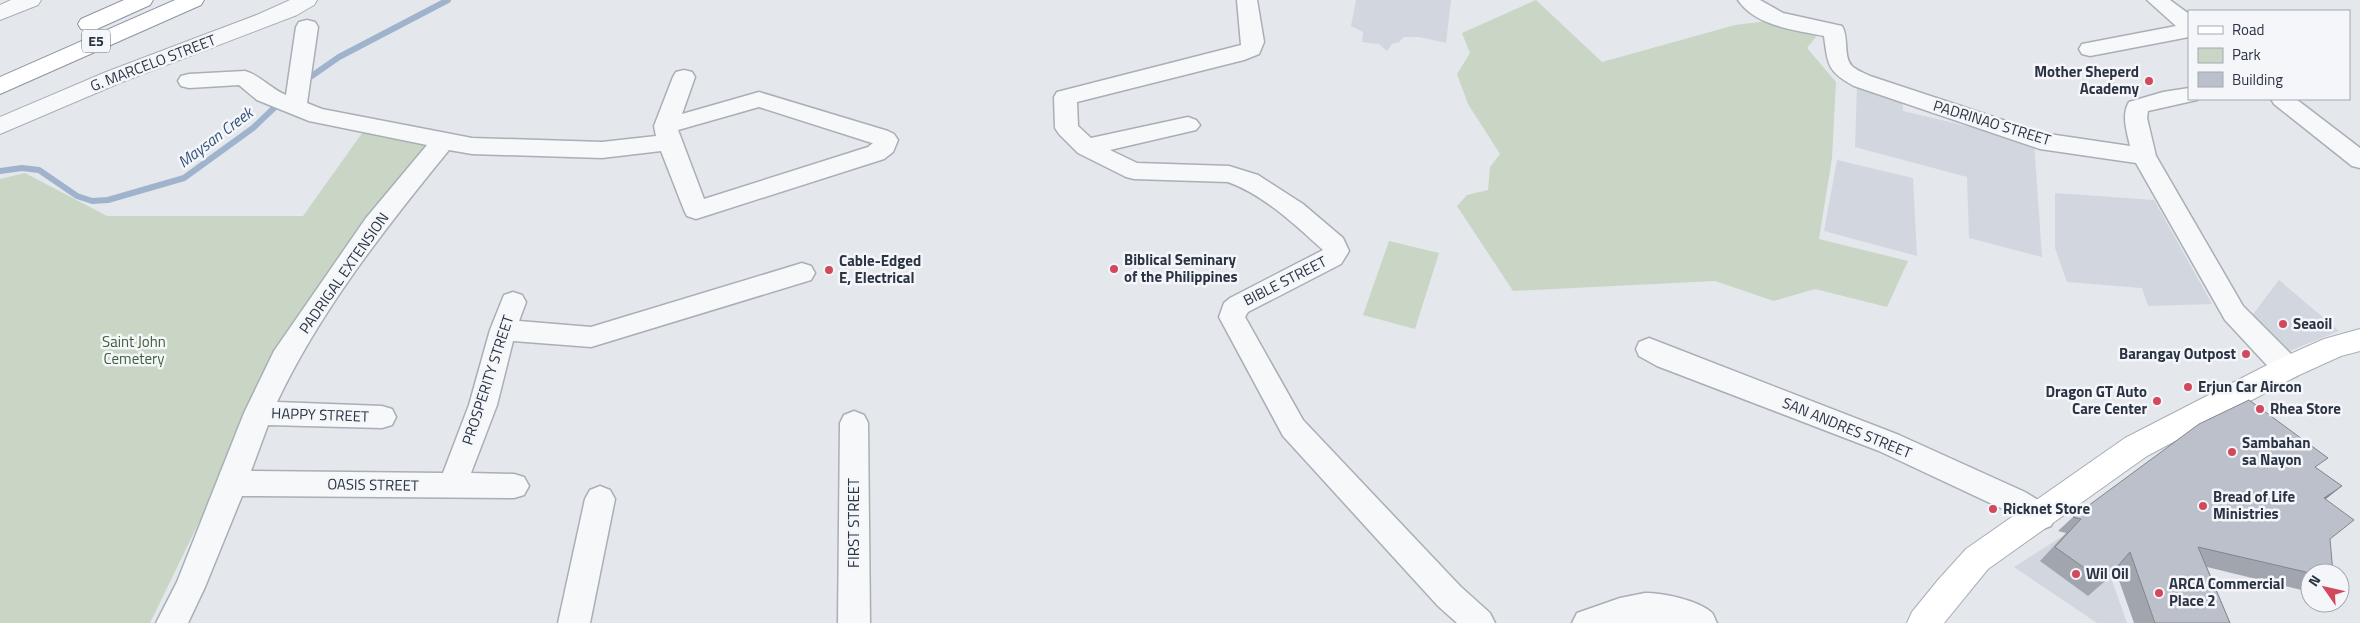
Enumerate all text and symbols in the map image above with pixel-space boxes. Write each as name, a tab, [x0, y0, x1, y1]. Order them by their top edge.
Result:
legend	[2188, 10, 2350, 100]
text: Road	[2232, 18, 2264, 41]
street label: G. MARCELO STREET	[87, 28, 219, 97]
road number: E5	[82, 29, 110, 52]
text: Park	[2232, 43, 2261, 66]
place label: Mother Sheperd Academy	[2034, 60, 2139, 100]
text: Building	[2232, 68, 2283, 91]
marker: Mother Sheperd Academy	[2143, 75, 2155, 87]
street label: PADRINAO STREET	[1931, 94, 2054, 151]
water label: Maysan Creek	[172, 100, 259, 173]
street label: PADRIGAL EXTENSION	[293, 207, 394, 338]
place label: Biblical Seminary of the Philippines	[1124, 248, 1237, 288]
place label: Cable-Edged E, Electrical	[839, 249, 921, 289]
street label: BIBLE STREET	[1239, 250, 1330, 311]
marker: Biblical Seminary of the Philippines	[1108, 263, 1120, 275]
marker: Cable-Edged E, Electrical	[823, 264, 835, 276]
street label: PROSPERITY STREET	[456, 312, 519, 448]
place label: Seaoil	[2293, 312, 2332, 335]
marker: Seaoil	[2277, 318, 2289, 330]
park label: Saint John Cemetery	[102, 330, 166, 370]
place label: Barangay Outpost	[2119, 342, 2237, 365]
marker: Barangay Outpost	[2240, 348, 2252, 360]
place label: Erjun Car Aircon	[2198, 375, 2302, 398]
place label: Dragon GT Auto Care Center	[2045, 380, 2147, 420]
marker: Erjun Car Aircon	[2182, 381, 2194, 393]
street label: SAN ANDRES STREET	[1779, 391, 1915, 464]
marker: Dragon GT Auto Care Center	[2151, 395, 2163, 407]
place label: Rhea Store	[2270, 397, 2341, 420]
street label: HAPPY STREET	[271, 401, 369, 428]
marker: Rhea Store	[2254, 403, 2266, 415]
place label: Sambahan sa Nayon	[2242, 431, 2311, 471]
marker: Sambahan sa Nayon	[2226, 446, 2238, 458]
street label: OASIS STREET	[327, 472, 419, 497]
street label: FIRST STREET	[842, 478, 865, 568]
place label: Bread of Life Ministries	[2213, 485, 2295, 525]
place label: Ricknet Store	[2003, 497, 2090, 520]
marker: Bread of Life Ministries	[2197, 500, 2209, 512]
marker: Ricknet Store	[1987, 503, 1999, 515]
place label: Wil Oil	[2086, 562, 2129, 585]
north arrow	[2300, 563, 2350, 613]
marker: Wil Oil	[2070, 568, 2082, 580]
text: N	[2302, 571, 2325, 590]
place label: ARCA Commercial Place 2	[2169, 572, 2285, 612]
marker: ARCA Commercial Place 2	[2153, 587, 2165, 599]

